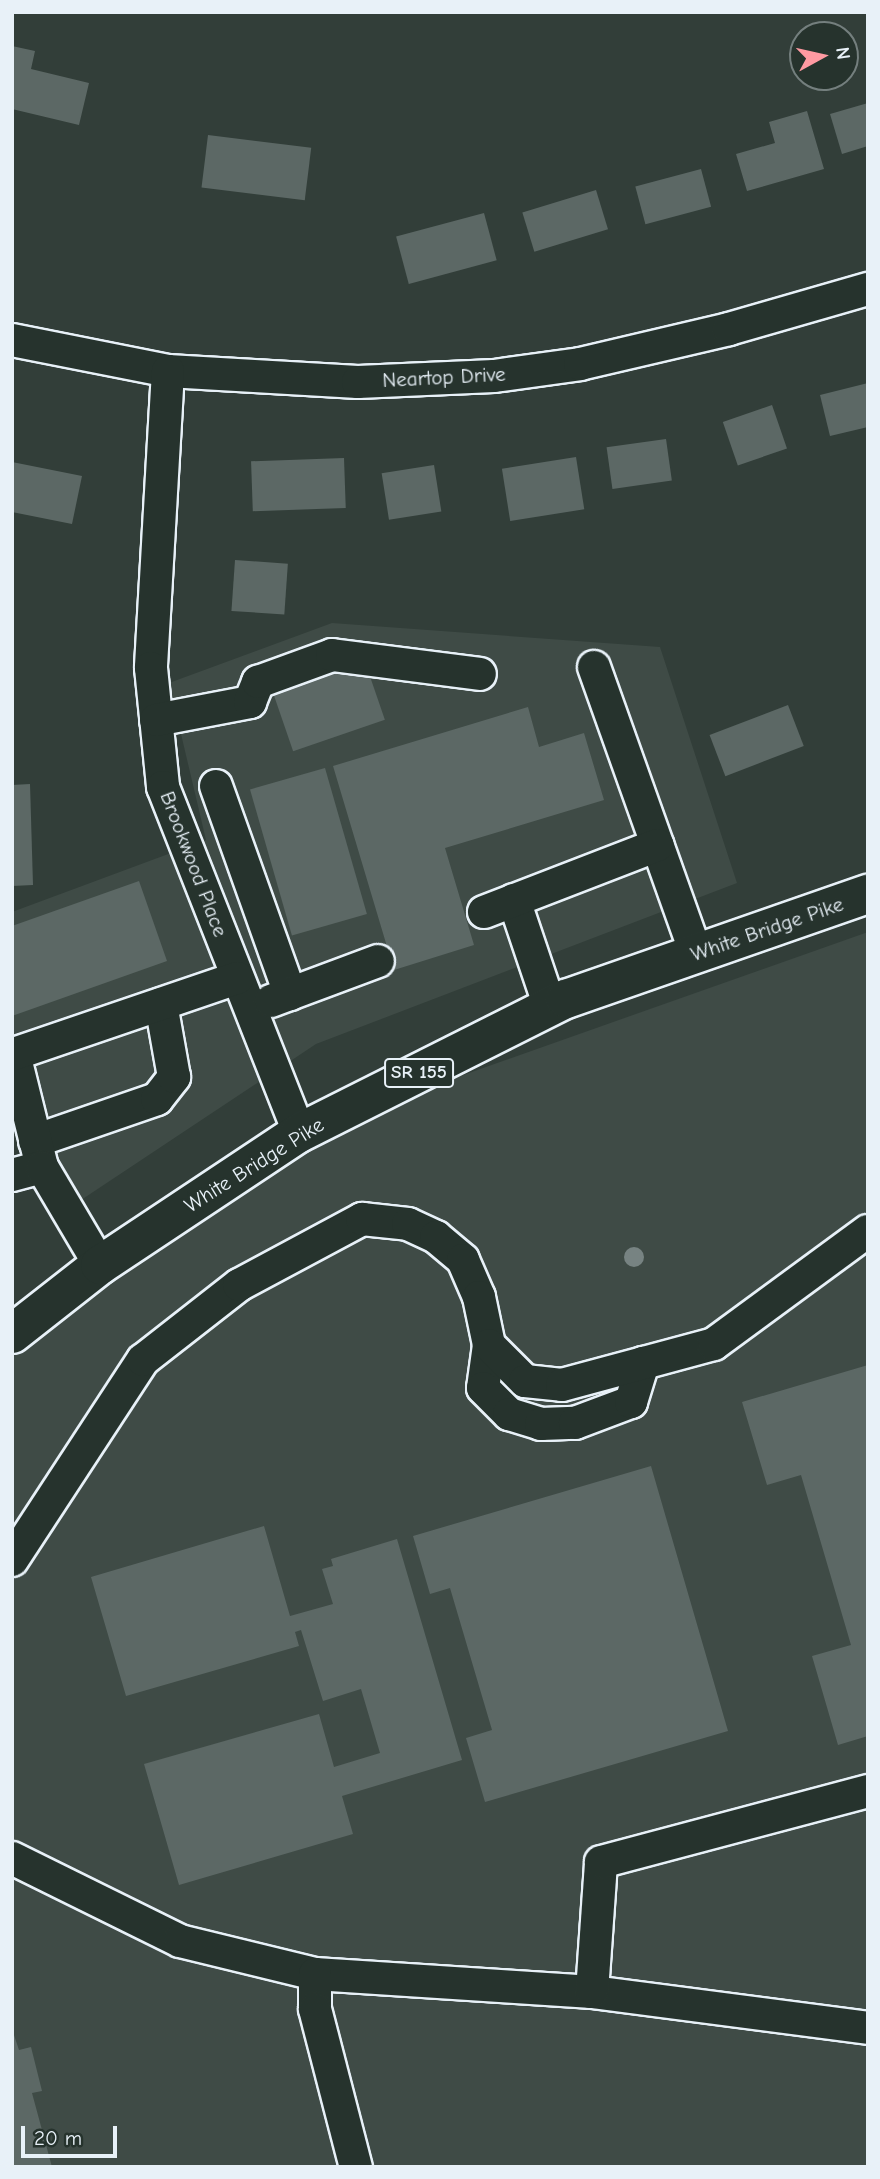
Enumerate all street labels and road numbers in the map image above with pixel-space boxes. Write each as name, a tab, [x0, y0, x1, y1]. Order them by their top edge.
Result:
street label: Neartop Drive	[382, 361, 506, 393]
street label: Brookwood Place	[155, 788, 233, 940]
street label: White Bridge Pike	[687, 891, 847, 967]
road number: SR 155	[384, 1058, 454, 1088]
street label: White Bridge Pike	[180, 1112, 328, 1218]

